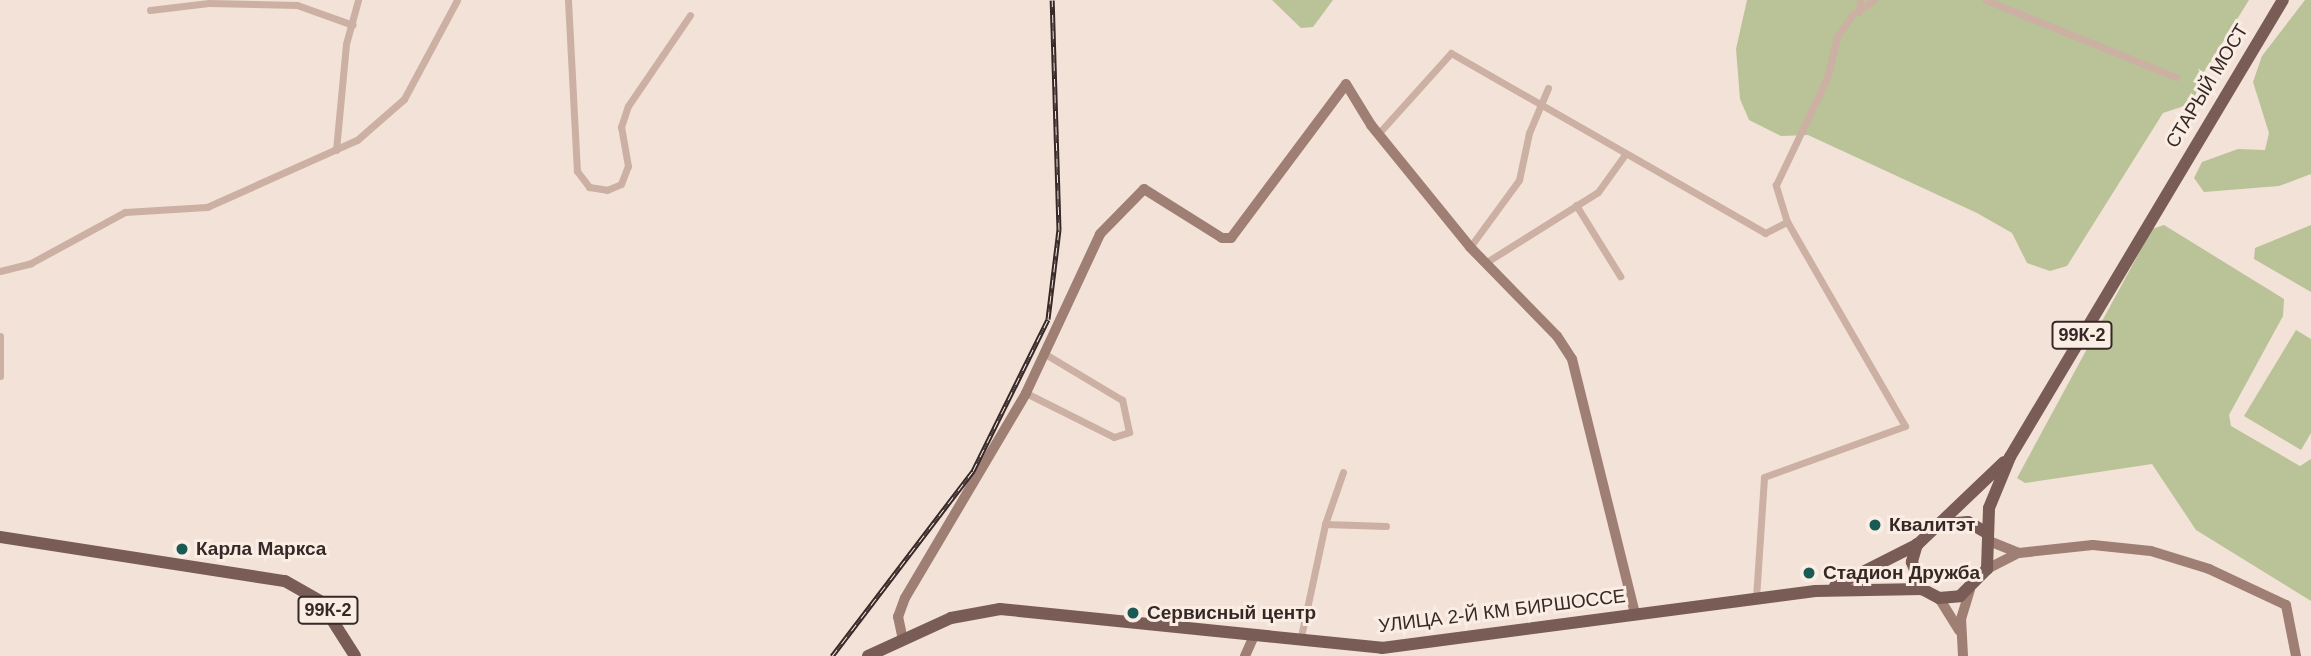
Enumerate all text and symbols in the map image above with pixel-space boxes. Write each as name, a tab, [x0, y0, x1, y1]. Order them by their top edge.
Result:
street label: СТАРЫЙ МОСТ	[2161, 20, 2253, 152]
road number: 99К-2	[2050, 320, 2114, 349]
place label: Квалитэт	[1889, 514, 1975, 536]
marker: Квалитэт	[1867, 517, 1883, 533]
place label: Карла Маркса	[196, 538, 326, 560]
marker: Карла Маркса	[174, 541, 190, 557]
place label: Стадион Дружба	[1823, 562, 1980, 584]
marker: Стадион Дружба	[1801, 565, 1817, 581]
street label: УЛИЦА 2-Й КМ БИРШОССЕ	[1377, 585, 1627, 637]
road number: 99К-2	[296, 596, 360, 624]
place label: Сервисный центр	[1147, 602, 1316, 624]
marker: Сервисный центр	[1125, 605, 1141, 621]

